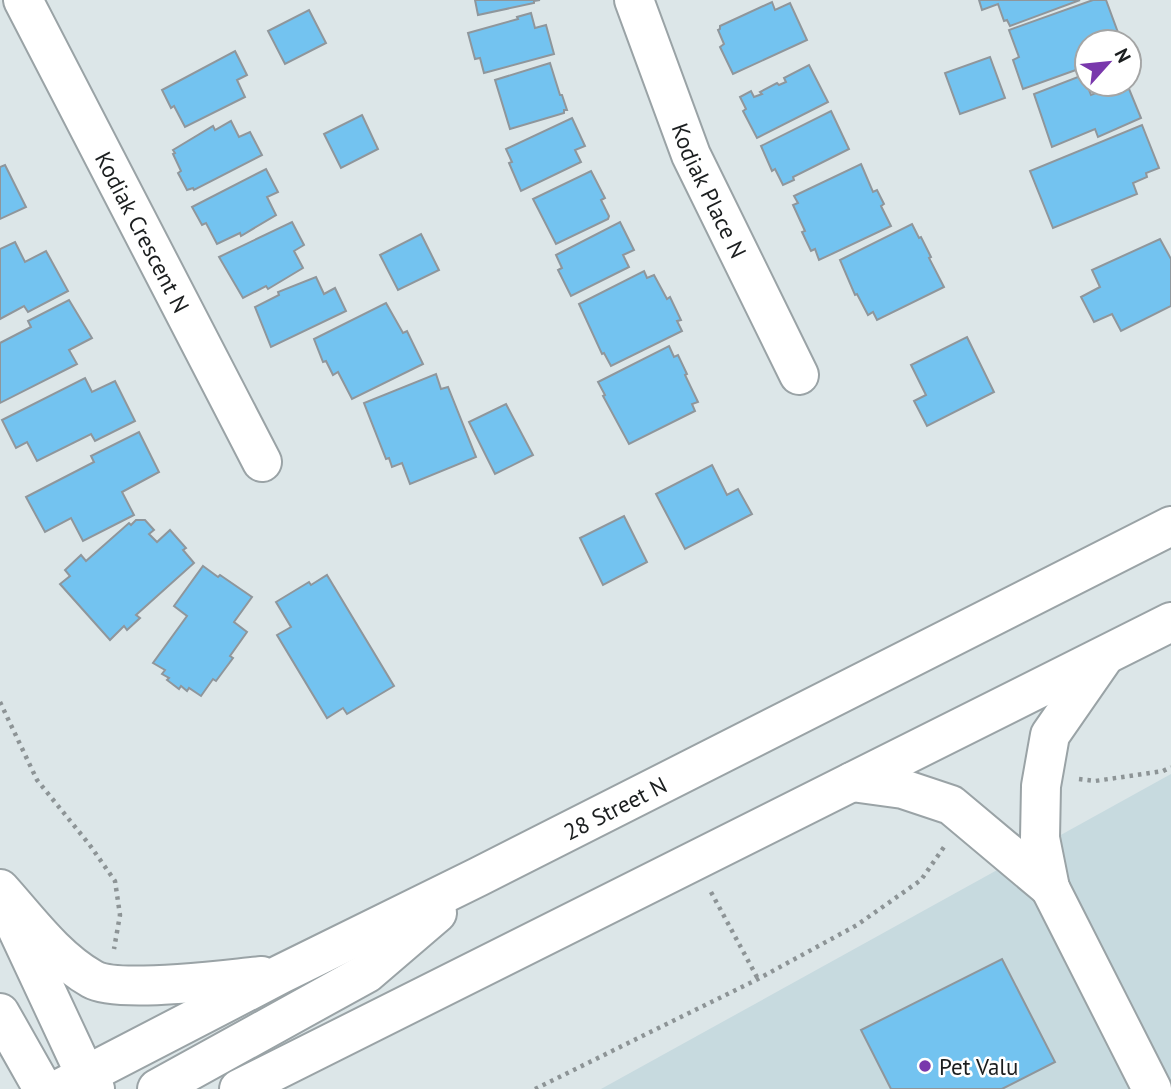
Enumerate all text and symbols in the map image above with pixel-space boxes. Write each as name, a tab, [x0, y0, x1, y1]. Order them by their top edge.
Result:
north arrow	[1073, 28, 1143, 98]
text: N	[1110, 44, 1137, 66]
street label: Kodiak Place N	[666, 119, 754, 263]
street label: Kodiak Crescent N	[89, 146, 197, 317]
street label: 28 Street N	[558, 770, 671, 846]
place label: Pet Valu	[939, 1052, 1018, 1081]
marker: Pet Valu	[917, 1058, 933, 1074]

